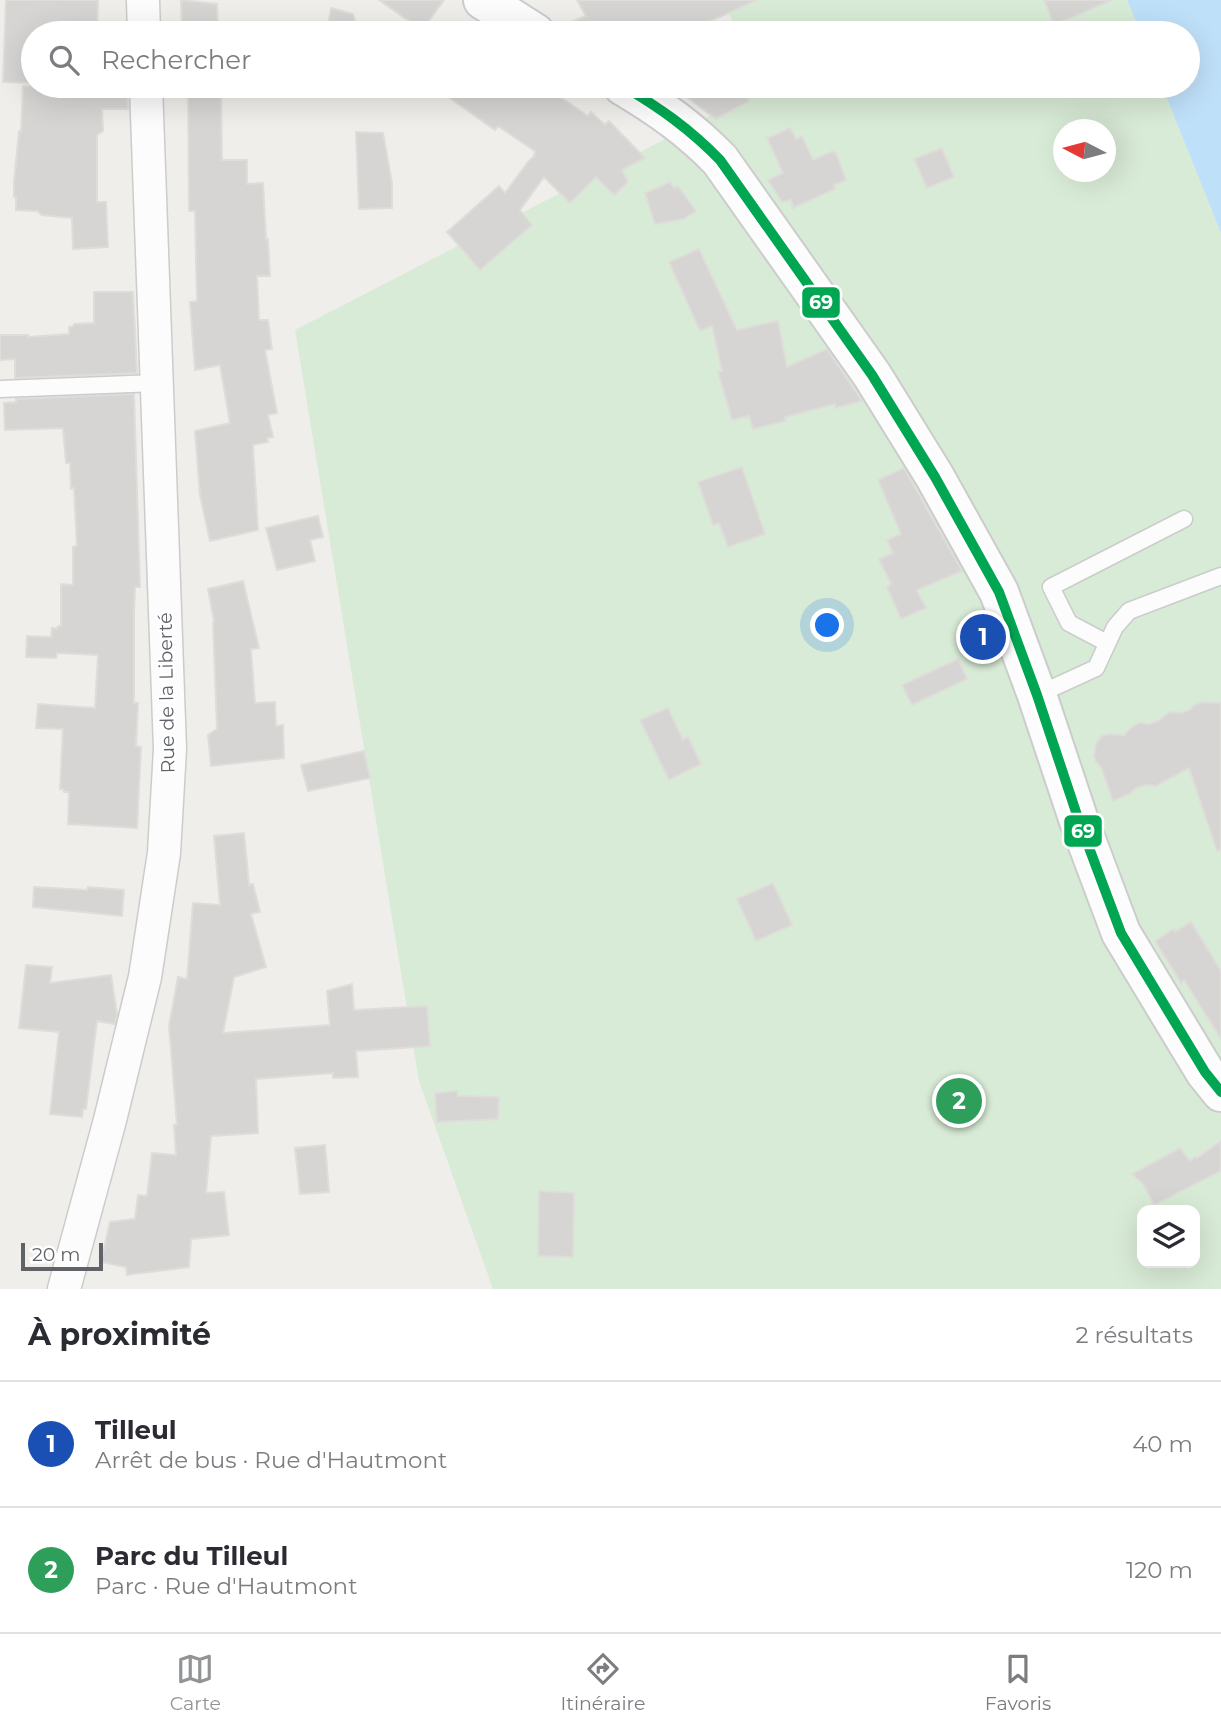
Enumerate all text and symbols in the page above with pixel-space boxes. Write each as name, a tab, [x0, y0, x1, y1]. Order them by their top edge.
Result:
search box	[21, 21, 1200, 98]
icon: search	[45, 41, 83, 79]
text: Rechercher	[101, 44, 251, 76]
north arrow	[1053, 119, 1116, 182]
line badge: 69	[801, 286, 841, 319]
text: 69	[809, 291, 833, 314]
your location	[810, 608, 844, 642]
pin: 1	[960, 611, 1006, 663]
street label: Rue de la Liberté	[154, 612, 179, 774]
line badge: 69	[1063, 814, 1103, 848]
text: 69	[1071, 820, 1095, 843]
pin: 2	[936, 1075, 982, 1127]
map controls	[1137, 1205, 1200, 1268]
button: layers	[1137, 1205, 1200, 1268]
scale bar	[21, 1240, 103, 1272]
text: 20 m	[32, 1243, 80, 1266]
text: À proximité	[28, 1316, 211, 1353]
text: 2 résultats	[1075, 1321, 1193, 1349]
text: Tilleul	[95, 1414, 177, 1446]
text: 1	[46, 1430, 56, 1458]
text: 40 m	[1132, 1430, 1193, 1458]
text: Arrêt de bus · Rue d'Hautmont	[95, 1446, 447, 1474]
text: Parc du Tilleul	[95, 1540, 288, 1572]
text: 2	[44, 1556, 58, 1584]
text: 120 m	[1126, 1556, 1193, 1584]
text: Parc · Rue d'Hautmont	[95, 1572, 357, 1600]
tab: Carte	[170, 1650, 221, 1715]
tab: Itinéraire	[560, 1650, 645, 1715]
tab: Favoris	[985, 1650, 1051, 1715]

